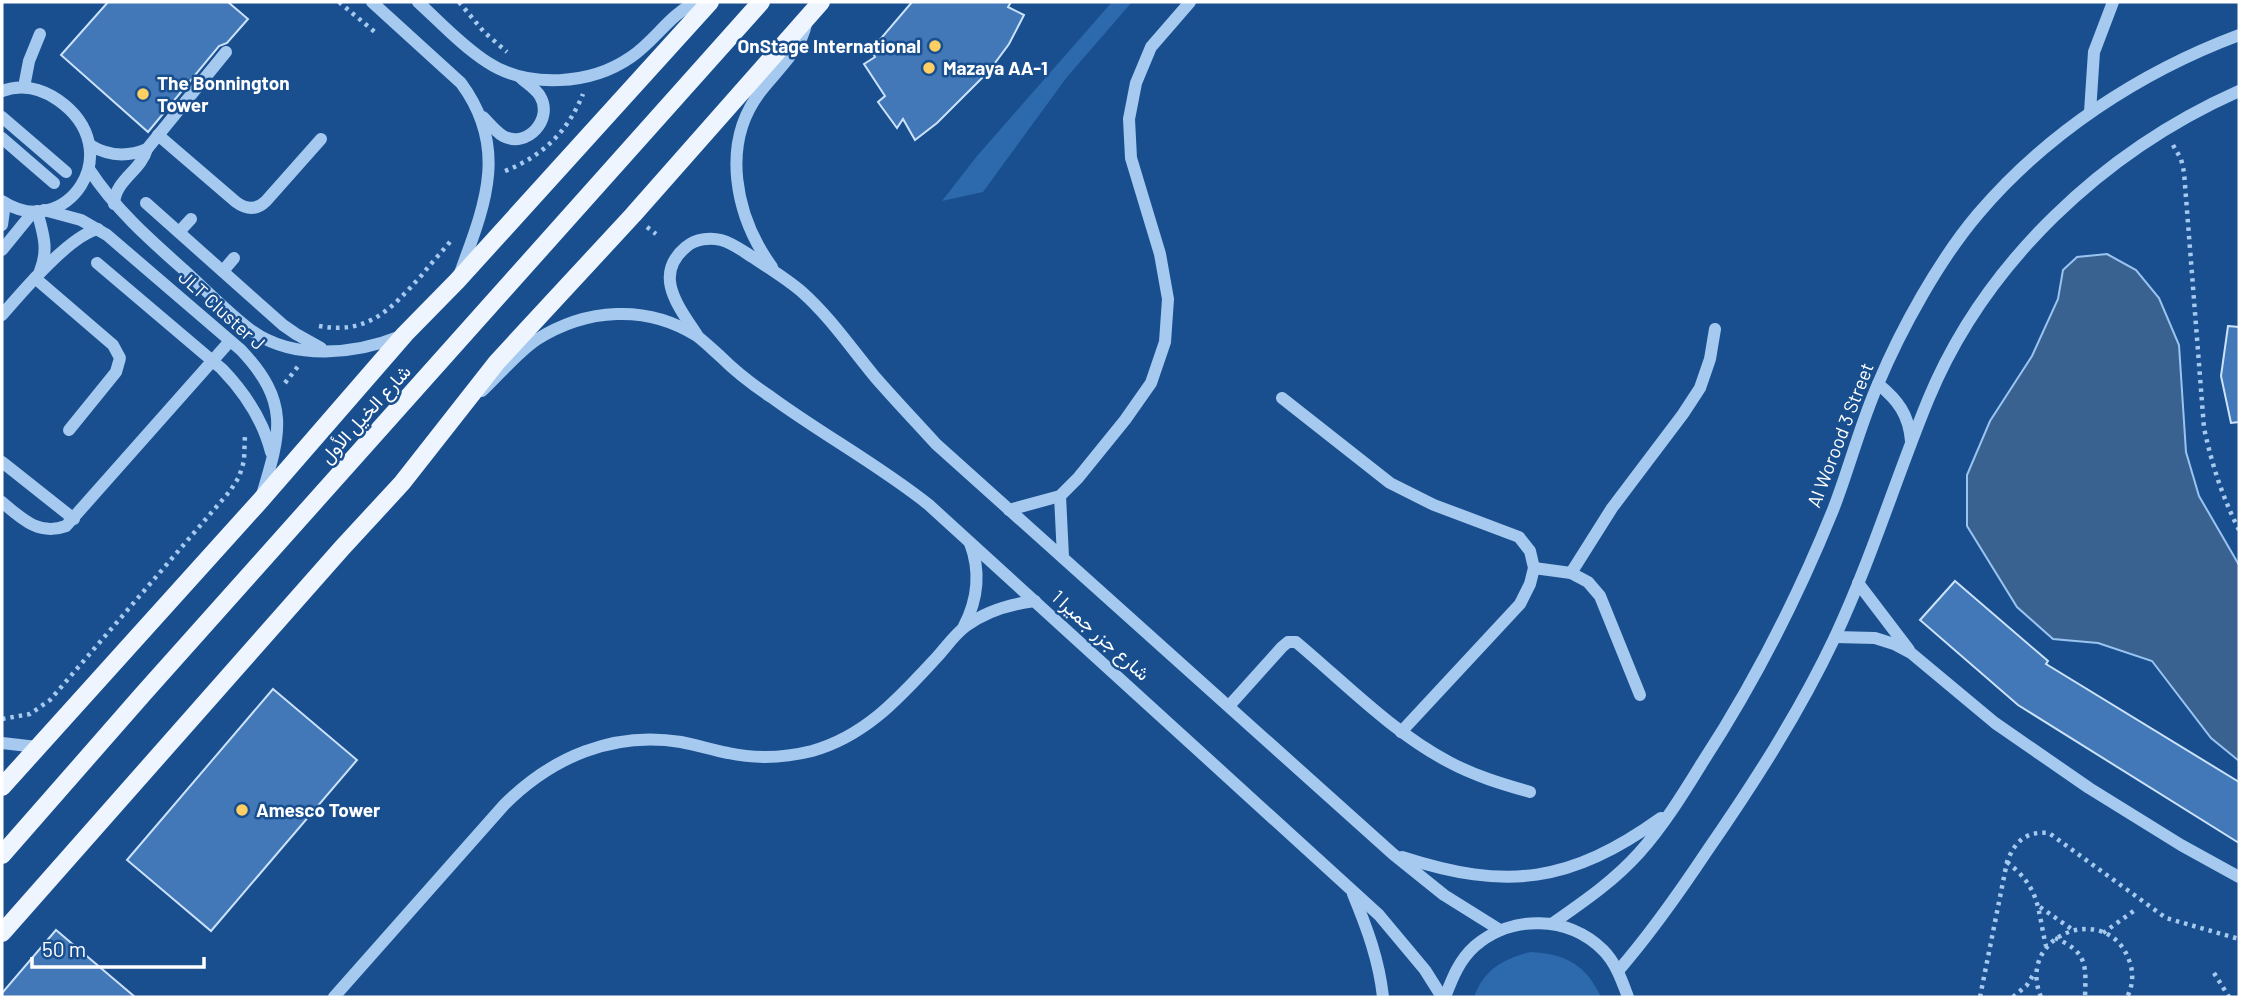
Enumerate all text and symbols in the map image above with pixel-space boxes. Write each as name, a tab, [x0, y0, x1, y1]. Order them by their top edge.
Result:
place label: OnStage International	[737, 34, 921, 57]
marker: OnStage International	[927, 38, 943, 54]
place label: Mazaya AA-1	[943, 56, 1048, 79]
marker: Mazaya AA-1	[921, 60, 937, 76]
place label: The Bonnington Tower	[157, 71, 290, 116]
marker: The Bonnington Tower	[135, 86, 151, 102]
street label: JLT Cluster J	[174, 265, 270, 354]
street label: Al Worood 3 Street	[1801, 359, 1878, 510]
street label: شارع الخيل الأول	[314, 360, 416, 469]
street label: شارع جزر جميرا 1	[1046, 585, 1155, 686]
place label: Amesco Tower	[256, 798, 381, 821]
marker: Amesco Tower	[234, 802, 250, 818]
scale bar	[32, 926, 203, 970]
text: 50 m	[42, 936, 86, 961]

